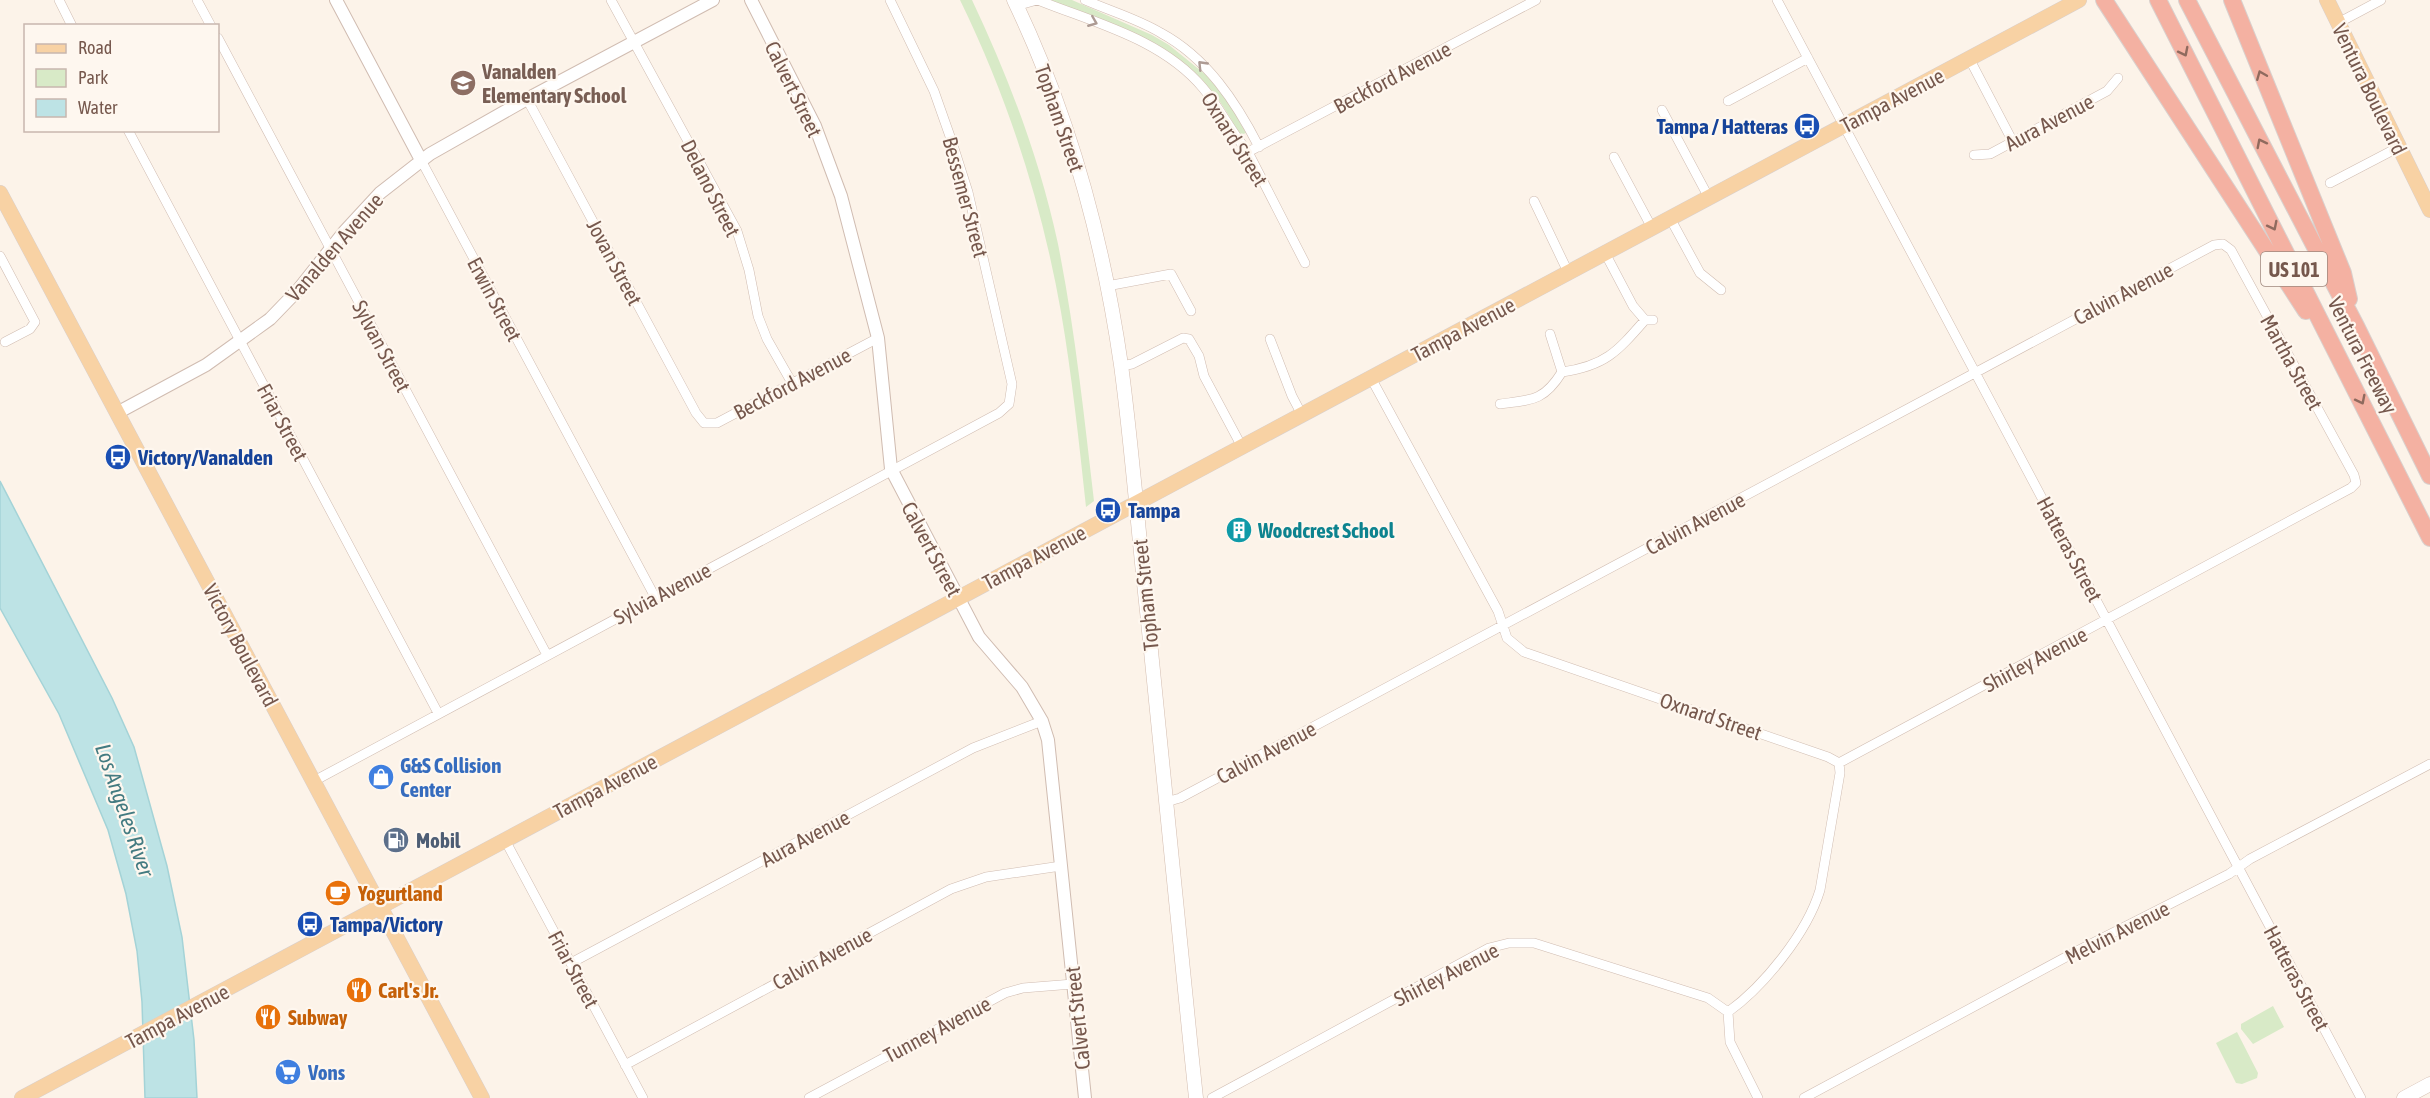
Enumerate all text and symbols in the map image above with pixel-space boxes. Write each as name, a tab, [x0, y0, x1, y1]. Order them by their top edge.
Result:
one-way arrow	[1086, 15, 1097, 27]
street label: Ventura Boulevard	[2328, 19, 2412, 159]
legend	[24, 24, 219, 132]
street label: Beckford Avenue	[1329, 36, 1455, 118]
text: Road	[78, 37, 112, 58]
street label: Calvert Street	[761, 37, 827, 141]
one-way arrow	[2177, 46, 2189, 57]
place label: Vanalden Elementary School	[481, 59, 627, 107]
street label: Topham Street	[1030, 61, 1090, 175]
one-way arrow	[1198, 61, 1209, 71]
street label: Tampa Avenue	[1836, 63, 1948, 137]
text: Park	[78, 67, 108, 88]
school or university icon: Vanalden Elementary School	[448, 68, 478, 98]
one-way arrow	[2256, 70, 2268, 81]
street label: Oxnard Street	[1197, 88, 1273, 190]
street label: Aura Avenue	[2001, 89, 2097, 155]
text: Water	[78, 97, 118, 118]
bus stop icon: Tampa / Hatteras	[1792, 111, 1822, 141]
place label: Tampa / Hatteras	[1656, 114, 1789, 138]
street label: Bessemer Street	[938, 134, 994, 260]
street label: Delano Street	[676, 135, 746, 241]
one-way arrow	[2257, 139, 2268, 150]
street label: Vanalden Avenue	[281, 188, 387, 306]
street label: Jovan Street	[582, 215, 648, 309]
one-way arrow	[2265, 220, 2277, 231]
road number: US 101	[2261, 252, 2327, 286]
street label: Erwin Street	[463, 253, 527, 345]
street label: Calvin Avenue	[2069, 257, 2177, 329]
street label: Tampa Avenue	[1407, 292, 1519, 366]
street label: Ventura Freeway	[2323, 293, 2403, 418]
street label: Sylvan Street	[348, 296, 416, 396]
street label: Martha Street	[2256, 310, 2328, 414]
street label: Beckford Avenue	[729, 342, 855, 424]
street label: Friar Street	[253, 379, 313, 465]
one-way arrow	[2353, 394, 2365, 405]
bus stop icon: Victory/Vanalden	[103, 442, 133, 472]
place label: Victory/Vanalden	[137, 445, 273, 469]
street label: Calvin Avenue	[1641, 487, 1749, 559]
street label: Hatteras Street	[2032, 492, 2108, 606]
bus stop icon: Tampa	[1093, 495, 1123, 525]
street label: Calvert Street	[897, 498, 967, 600]
place label: Tampa	[1128, 498, 1181, 522]
building icon: Woodcrest School	[1224, 515, 1254, 545]
place label: Woodcrest School	[1257, 518, 1395, 542]
street label: Tampa Avenue	[978, 520, 1090, 594]
street label: Topham Street	[1127, 538, 1163, 652]
street label: Sylvia Avenue	[609, 557, 715, 629]
street label: Victory Boulevard	[199, 580, 283, 710]
street label: Shirley Avenue	[1979, 622, 2091, 696]
street label: Oxnard Street	[1657, 687, 1765, 745]
street label: Calvin Avenue	[1212, 716, 1320, 788]
water label: Los Angeles River	[90, 740, 160, 881]
street label: Tampa Avenue	[549, 749, 661, 823]
place label: G&S Collision Center	[400, 753, 501, 801]
shop icon: G&S Collision Center	[366, 762, 396, 792]
street label: Aura Avenue	[757, 805, 853, 871]
fuel station icon: Mobil	[381, 825, 411, 855]
place label: Mobil	[416, 828, 461, 852]
cafe icon: Yogurtland	[323, 878, 353, 908]
place label: Yogurtland	[357, 881, 443, 905]
street label: Melvin Avenue	[2061, 896, 2173, 968]
bus stop icon: Tampa/Victory	[295, 909, 325, 939]
place label: Tampa/Victory	[330, 912, 443, 936]
street label: Hatteras Street	[2259, 921, 2335, 1035]
street label: Calvin Avenue	[768, 922, 876, 994]
street label: Friar Street	[544, 926, 604, 1012]
street label: Shirley Avenue	[1390, 937, 1502, 1011]
street label: Calvert Street	[1060, 965, 1094, 1071]
restaurant icon: Carl's Jr.	[344, 975, 374, 1005]
place label: Carl's Jr.	[378, 978, 439, 1002]
street label: Tampa Avenue	[121, 979, 233, 1053]
street label: Tunney Avenue	[879, 991, 995, 1067]
restaurant icon: Subway	[253, 1002, 283, 1032]
place label: Subway	[288, 1005, 348, 1029]
supermarket icon: Vons	[273, 1057, 303, 1087]
place label: Vons	[307, 1060, 346, 1084]

